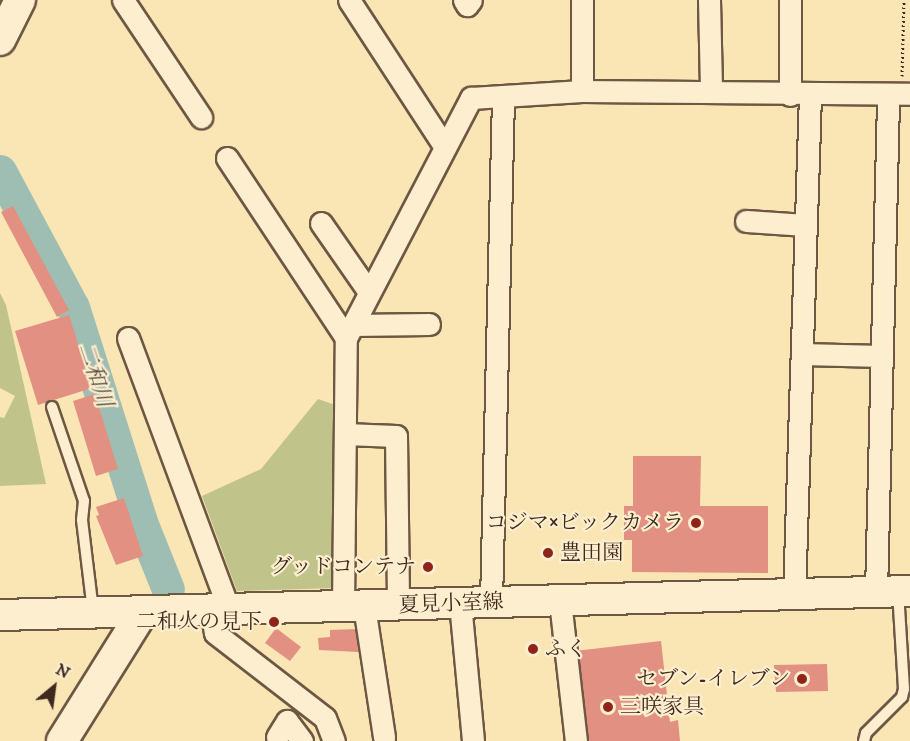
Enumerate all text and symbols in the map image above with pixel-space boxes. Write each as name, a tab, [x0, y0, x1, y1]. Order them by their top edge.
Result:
water label: 二和川	[72, 340, 118, 410]
place label: コジマ×ビックカメラ	[485, 510, 684, 536]
marker: コジマ×ビックカメラ	[689, 516, 703, 530]
place label: 豊田園	[560, 540, 623, 566]
marker: 豊田園	[541, 546, 555, 560]
place label: グッドコンテナ	[269, 554, 416, 580]
marker: グッドコンテナ	[421, 560, 435, 574]
street label: 夏見小室線	[398, 590, 504, 618]
place label: 二和火の見下	[136, 609, 262, 635]
marker: 二和火の見下	[267, 615, 281, 629]
place label: ふく	[545, 636, 587, 662]
marker: ふく	[526, 642, 540, 656]
north arrow	[24, 657, 84, 717]
text: N	[52, 659, 73, 683]
place label: セブン-イレブン	[634, 666, 790, 692]
marker: セブン-イレブン	[795, 672, 809, 686]
place label: 三咲家具	[620, 694, 704, 720]
marker: 三咲家具	[601, 700, 615, 714]

